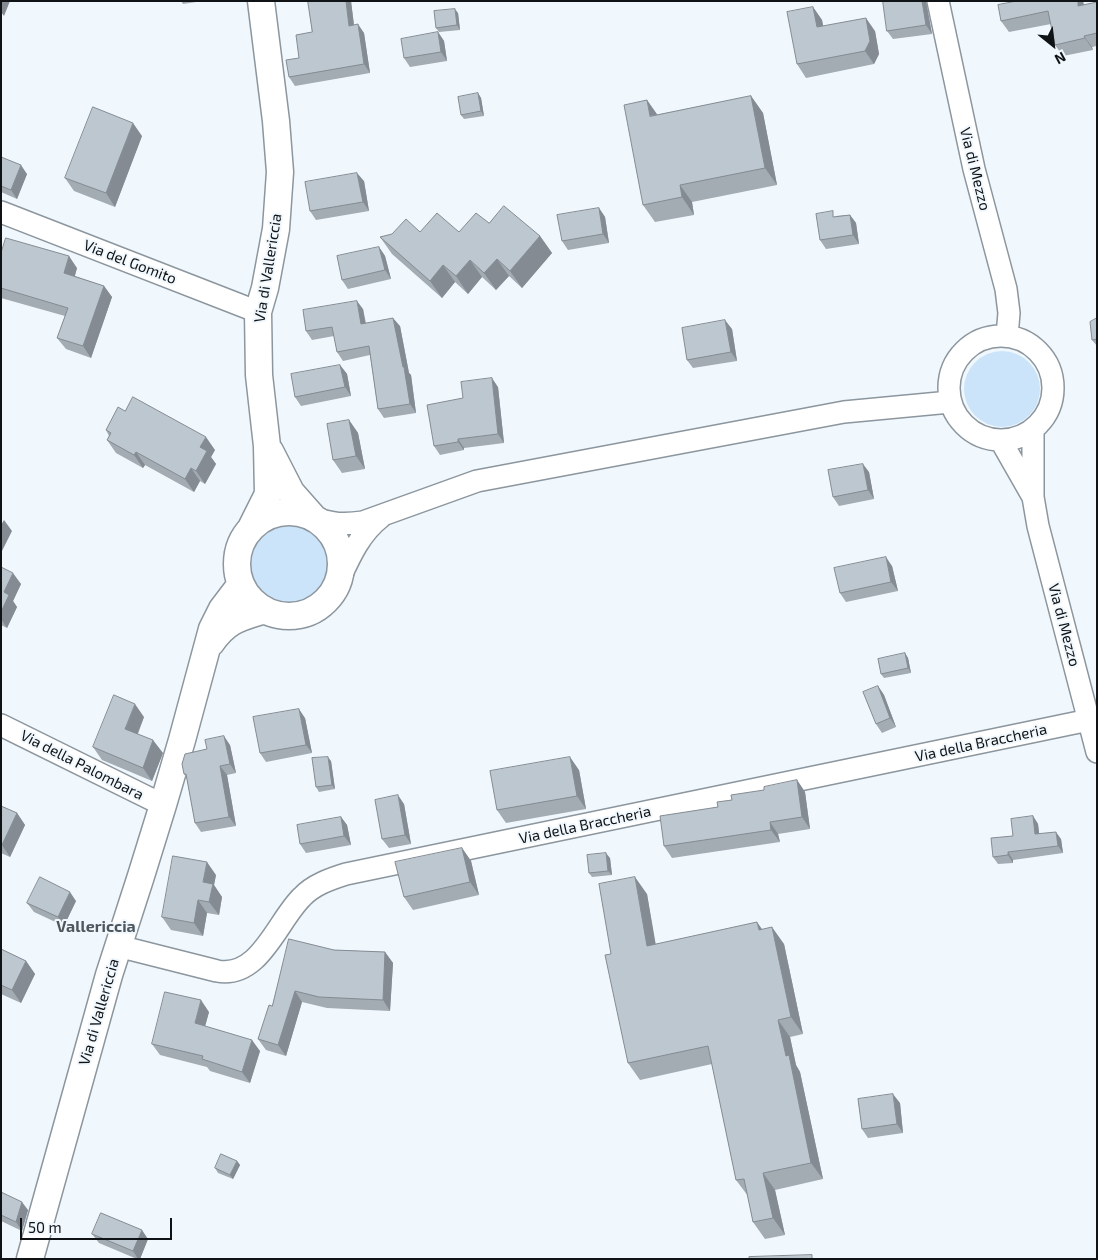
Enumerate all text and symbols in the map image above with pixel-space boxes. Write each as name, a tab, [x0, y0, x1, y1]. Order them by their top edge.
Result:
north arrow	[1028, 20, 1078, 70]
text: N	[1052, 49, 1069, 68]
street label: Via di Mezzo	[956, 126, 994, 212]
street label: Via di Vallericcia	[250, 212, 286, 324]
street label: Via del Gomito	[81, 236, 179, 288]
street label: Via di Mezzo	[1044, 582, 1084, 668]
street label: Via della Braccheria	[913, 720, 1049, 766]
street label: Via della Palombara	[17, 726, 147, 804]
street label: Via della Braccheria	[517, 802, 653, 848]
district label: Vallericcia	[56, 917, 136, 937]
street label: Via di Vallericcia	[75, 957, 123, 1067]
scale bar	[22, 1208, 175, 1240]
text: 50 m	[28, 1218, 62, 1236]

